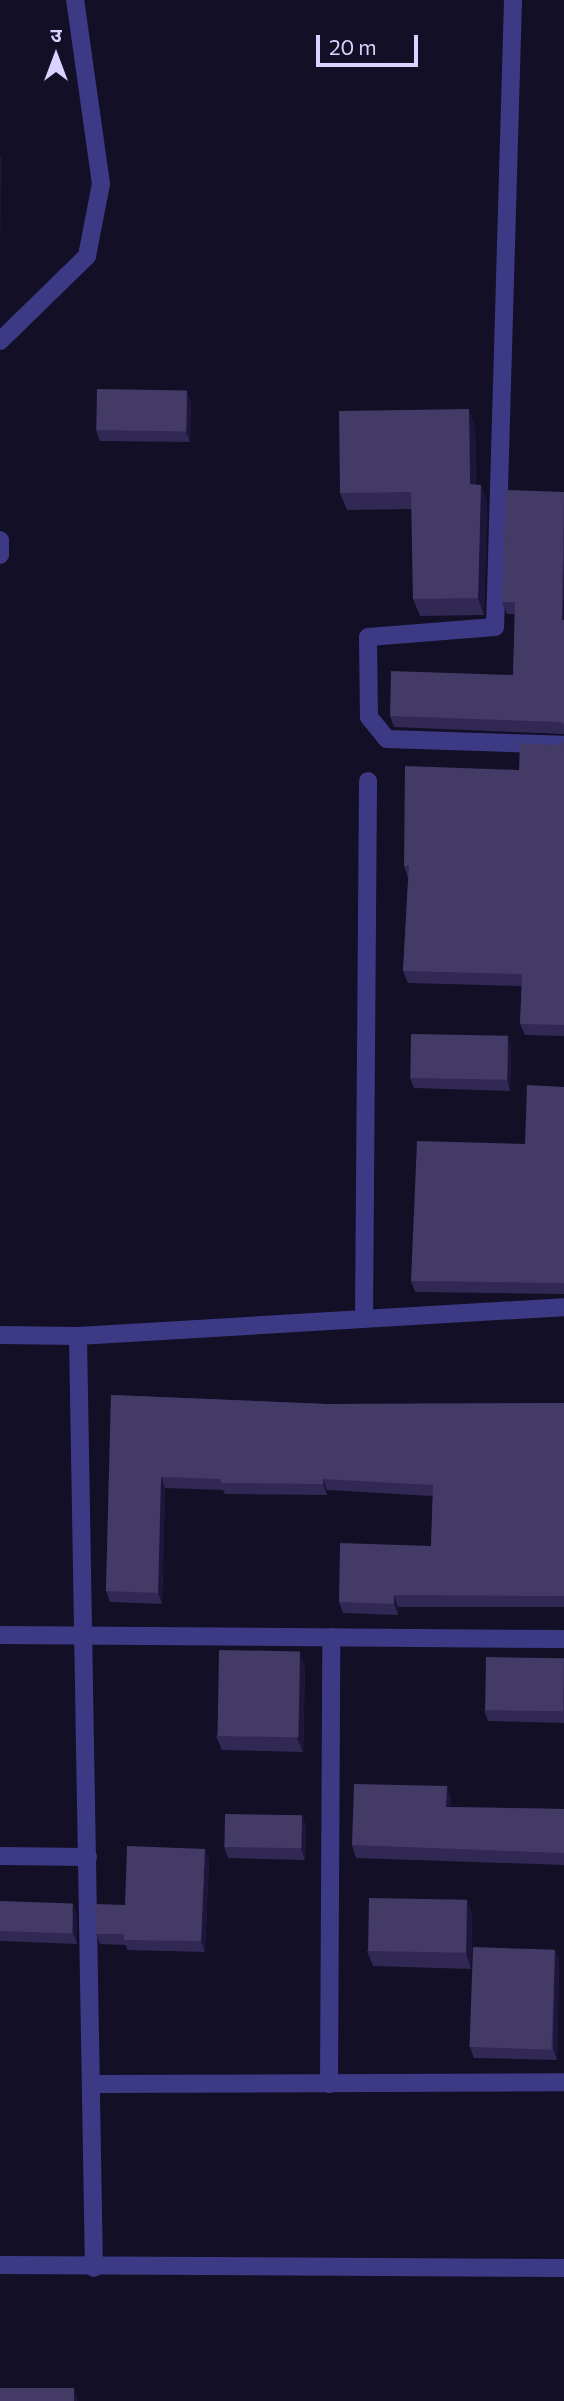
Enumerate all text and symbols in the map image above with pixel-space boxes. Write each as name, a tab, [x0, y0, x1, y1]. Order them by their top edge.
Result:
north arrow	[21, 21, 91, 91]
scale bar	[319, 21, 420, 65]
text: उ	[50, 23, 62, 46]
text: 20 m	[329, 34, 377, 59]

